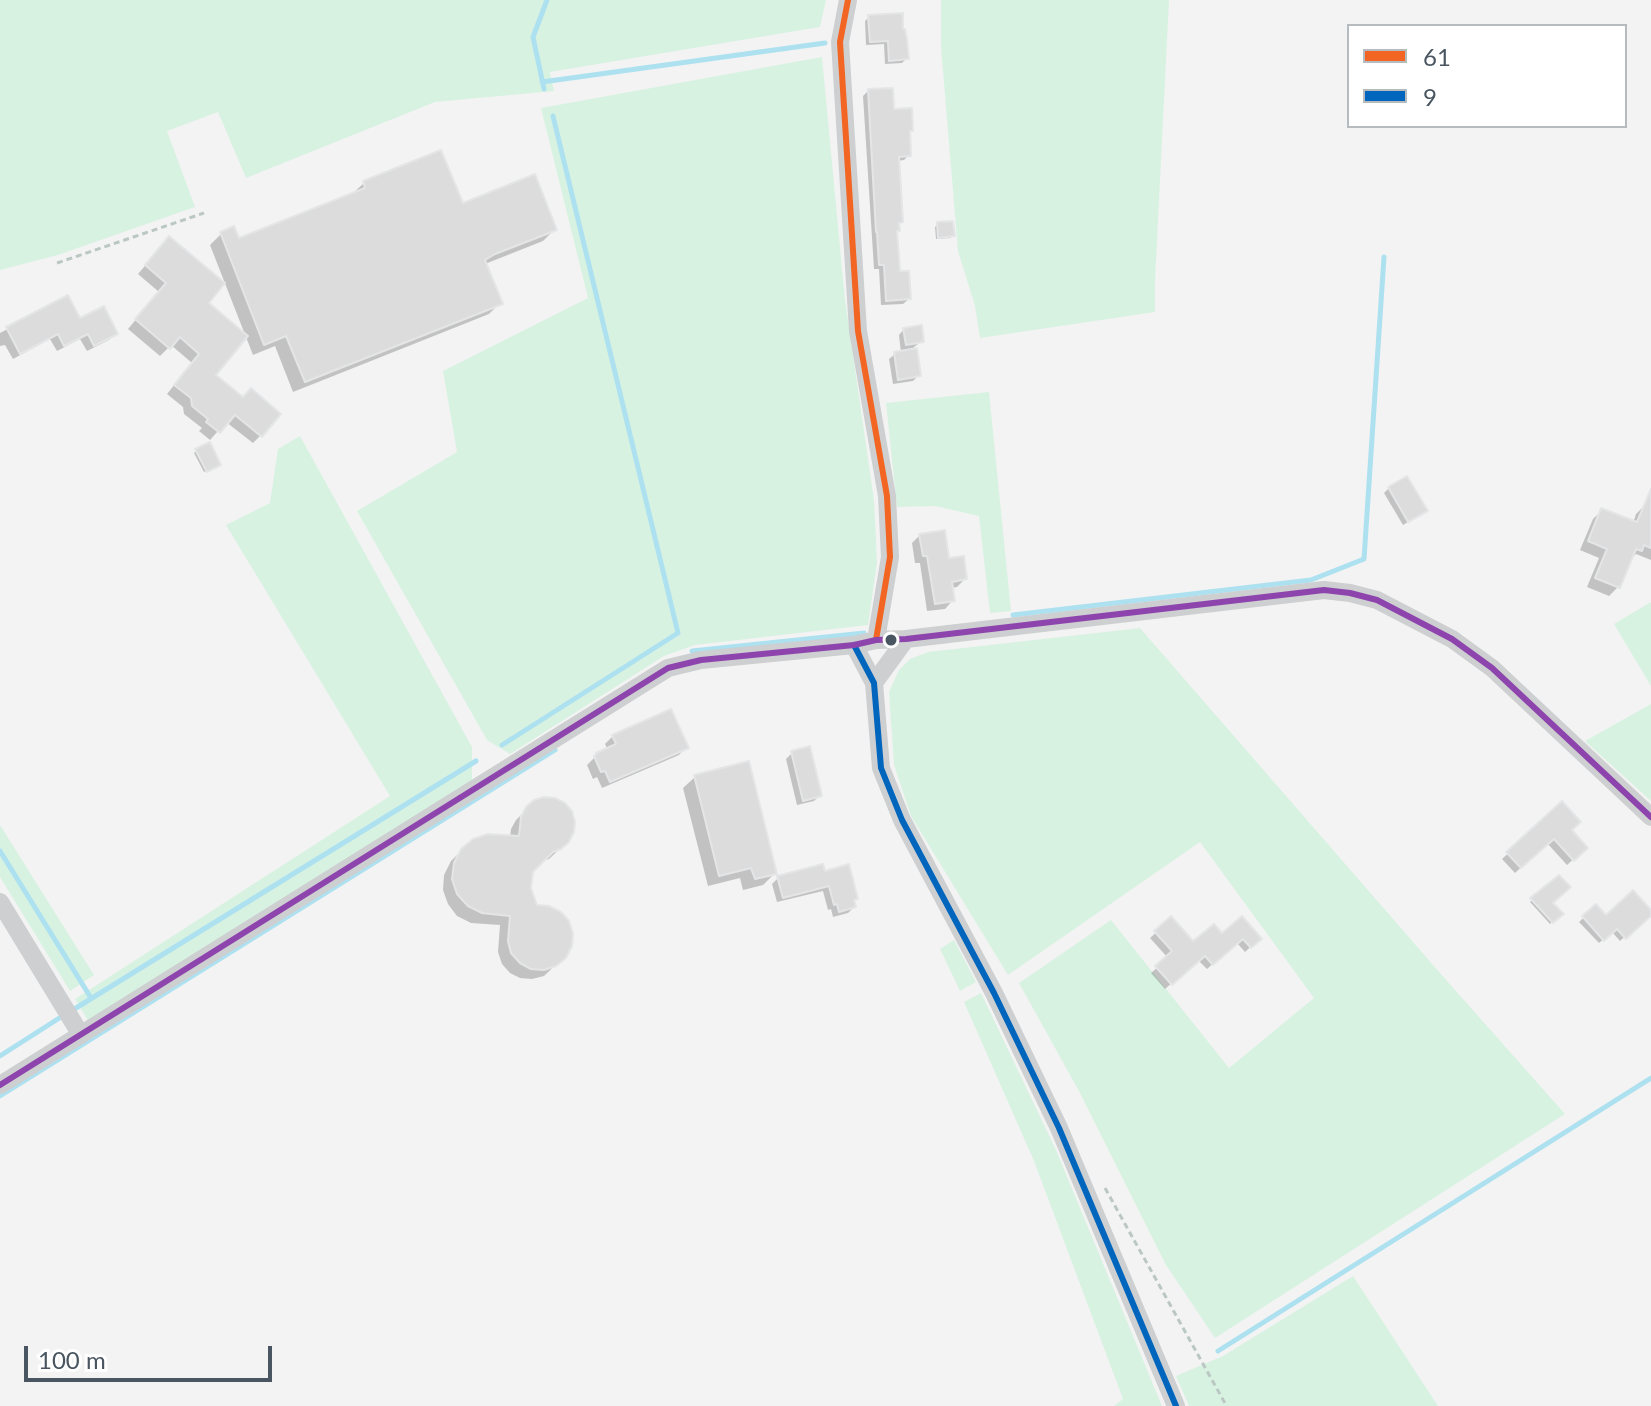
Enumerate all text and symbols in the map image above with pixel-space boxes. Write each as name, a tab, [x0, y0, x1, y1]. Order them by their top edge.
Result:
legend	[1347, 24, 1627, 128]
text: 61	[1423, 42, 1451, 71]
text: 9	[1423, 82, 1437, 111]
unlabelled marker	[883, 632, 899, 648]
scale bar	[28, 1330, 276, 1380]
text: 100 m	[38, 1345, 106, 1374]

